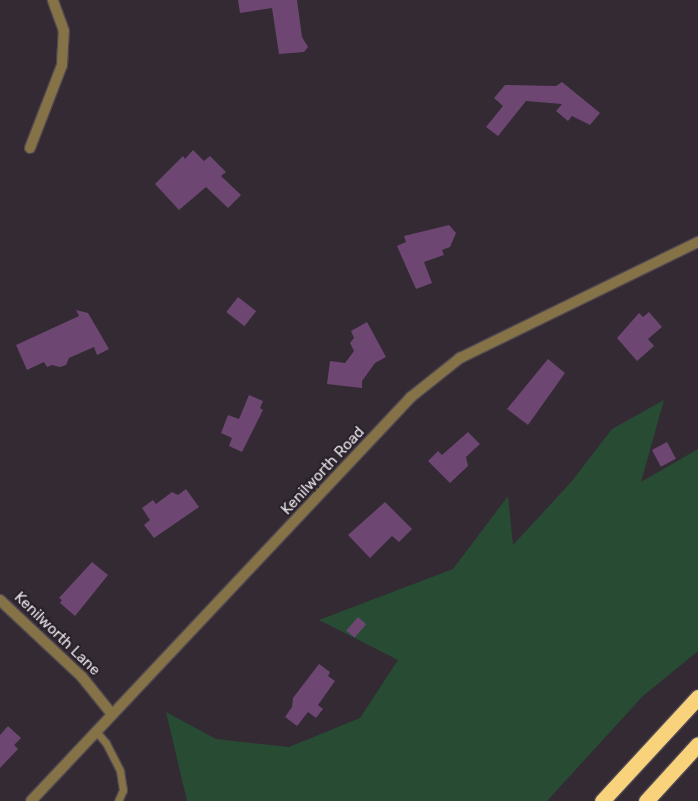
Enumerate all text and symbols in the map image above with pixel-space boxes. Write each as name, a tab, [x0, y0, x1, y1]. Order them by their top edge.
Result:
street label: Kenilworth Road	[278, 423, 368, 519]
street label: Kenilworth Lane	[10, 589, 104, 679]

